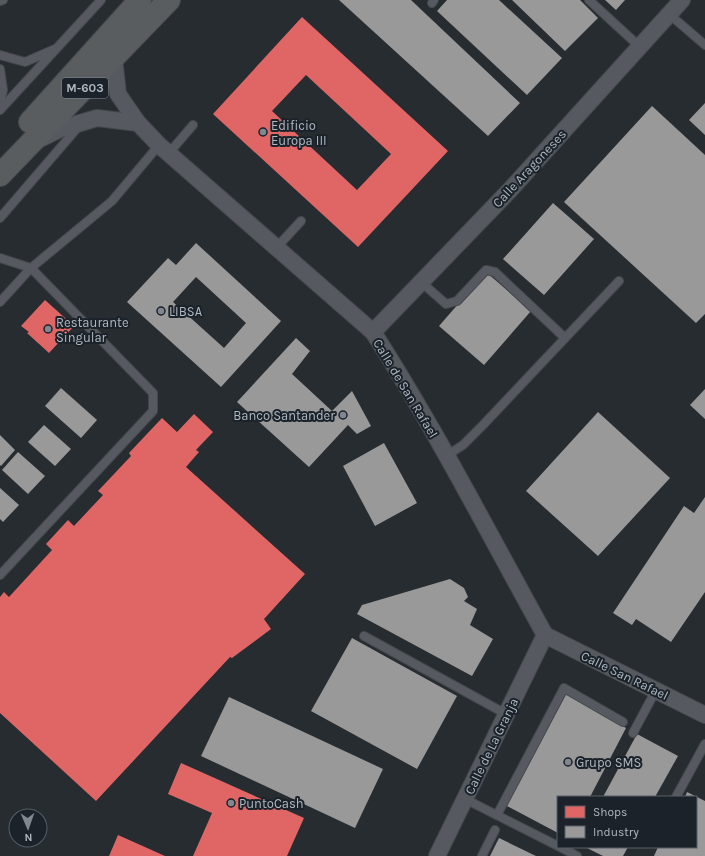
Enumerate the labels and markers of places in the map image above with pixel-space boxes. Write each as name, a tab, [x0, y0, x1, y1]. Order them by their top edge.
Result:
place label: Edificio Europa III	[271, 118, 327, 148]
marker: Edificio Europa III	[258, 127, 268, 137]
place label: LIBSA	[169, 304, 203, 319]
marker: LIBSA	[156, 306, 166, 316]
place label: Restaurante Singular	[56, 315, 129, 345]
marker: Restaurante Singular	[43, 324, 53, 334]
place label: Banco Santander	[233, 408, 335, 423]
marker: Banco Santander	[338, 410, 348, 420]
place label: Grupo SMS	[576, 755, 641, 770]
marker: Grupo SMS	[563, 757, 573, 767]
place label: PuntoCash	[239, 796, 304, 811]
marker: PuntoCash	[226, 798, 236, 808]

